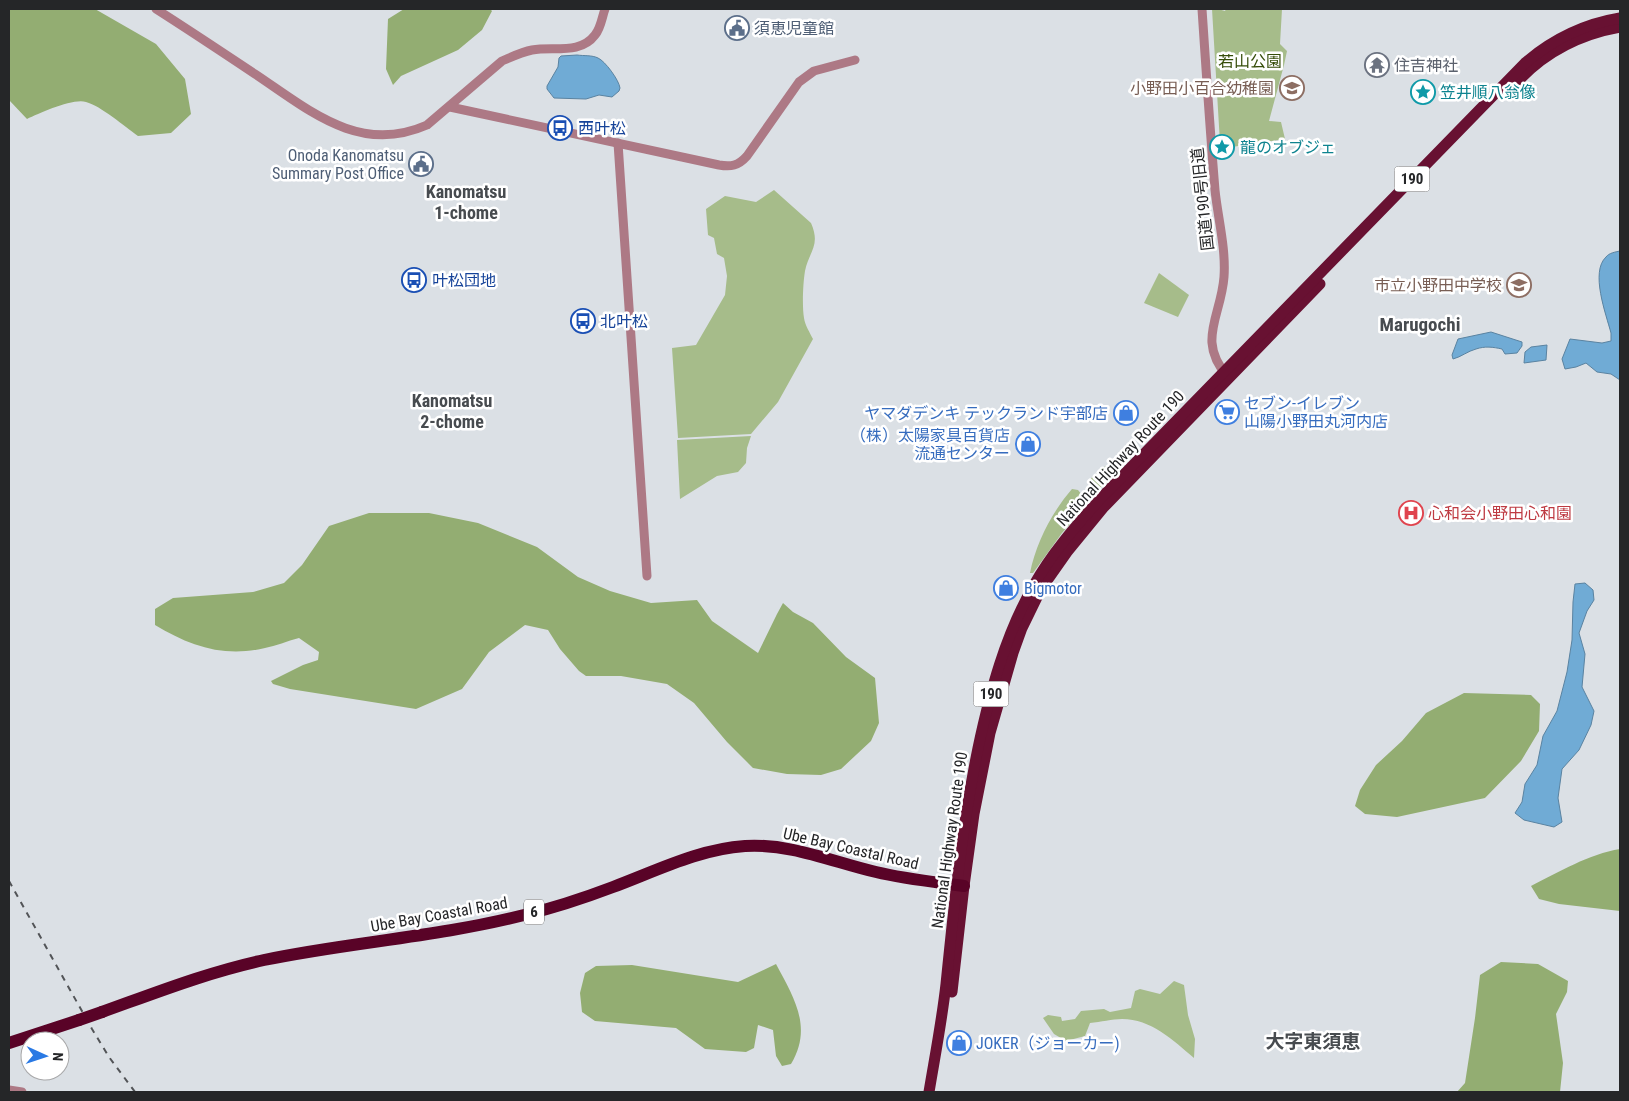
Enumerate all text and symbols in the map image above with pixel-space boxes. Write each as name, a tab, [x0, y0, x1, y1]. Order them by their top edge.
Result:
public building icon: 須恵児童館	[724, 15, 750, 41]
place label: 須恵児童館	[754, 19, 834, 38]
park label: 若山公園	[1218, 52, 1282, 71]
temple icon: 住吉神社	[1364, 52, 1390, 78]
place label: 住吉神社	[1394, 56, 1458, 75]
school or university icon: 小野田小百合幼稚園	[1279, 75, 1305, 101]
place label: 小野田小百合幼稚園	[1130, 79, 1274, 98]
place icon: 笠井順八翁像	[1410, 79, 1436, 105]
place label: 笠井順八翁像	[1440, 83, 1536, 102]
bus stop icon: 西叶松	[547, 115, 573, 141]
place label: 西叶松	[578, 119, 626, 138]
place icon: 龍のオブジェ	[1209, 134, 1235, 160]
place label: 龍のオブジェ	[1240, 138, 1336, 157]
place label: Onoda Kanomatsu Summary Post Office	[272, 146, 404, 183]
street label: 国道190号旧道	[1188, 146, 1217, 252]
public building icon: Onoda Kanomatsu Summary Post Office	[408, 151, 434, 177]
road number: 190	[1394, 166, 1430, 192]
district label: Kanomatsu 1-chome	[426, 181, 506, 223]
bus stop icon: 叶松団地	[401, 267, 427, 293]
place label: 叶松団地	[432, 271, 496, 290]
school or university icon: 市立小野田中学校	[1506, 272, 1532, 298]
place label: 市立小野田中学校	[1374, 276, 1502, 295]
bus stop icon: 北叶松	[570, 308, 596, 334]
place label: 北叶松	[600, 312, 648, 331]
district label: Marugochi	[1380, 313, 1460, 336]
street label: National Highway Route 190	[1053, 387, 1188, 530]
district label: Kanomatsu 2-chome	[412, 390, 492, 432]
place label: セブン-イレブン 山陽小野田丸河内店	[1244, 394, 1388, 431]
supermarket icon: セブン-イレブン 山陽小野田丸河内店	[1214, 399, 1240, 425]
shop icon: ヤマダデンキ テックランド宇部店	[1113, 400, 1139, 426]
place label: ヤマダデンキ テックランド宇部店	[864, 404, 1108, 423]
place label: （株）太陽家具百貨店 流通センター	[850, 426, 1010, 463]
shop icon: （株）太陽家具百貨店 流通センター	[1015, 431, 1041, 457]
hospital icon: 心和会小野田心和園	[1398, 500, 1424, 526]
place label: 心和会小野田心和園	[1428, 504, 1572, 523]
shop icon: Bigmotor	[993, 575, 1019, 601]
place label: Bigmotor	[1024, 579, 1082, 598]
road number: 190	[974, 682, 1008, 706]
street label: National Highway Route 190	[928, 751, 971, 930]
street label: Ube Bay Coastal Road	[781, 824, 921, 873]
street label: Ube Bay Coastal Road	[369, 893, 509, 936]
road number: 6	[524, 900, 544, 924]
shop icon: JOKER（ジョーカー)	[946, 1030, 972, 1056]
district label: 大字東須恵	[1265, 1030, 1361, 1053]
north arrow	[20, 1031, 70, 1081]
place label: JOKER（ジョーカー)	[976, 1034, 1120, 1053]
text: N	[50, 1052, 66, 1061]

